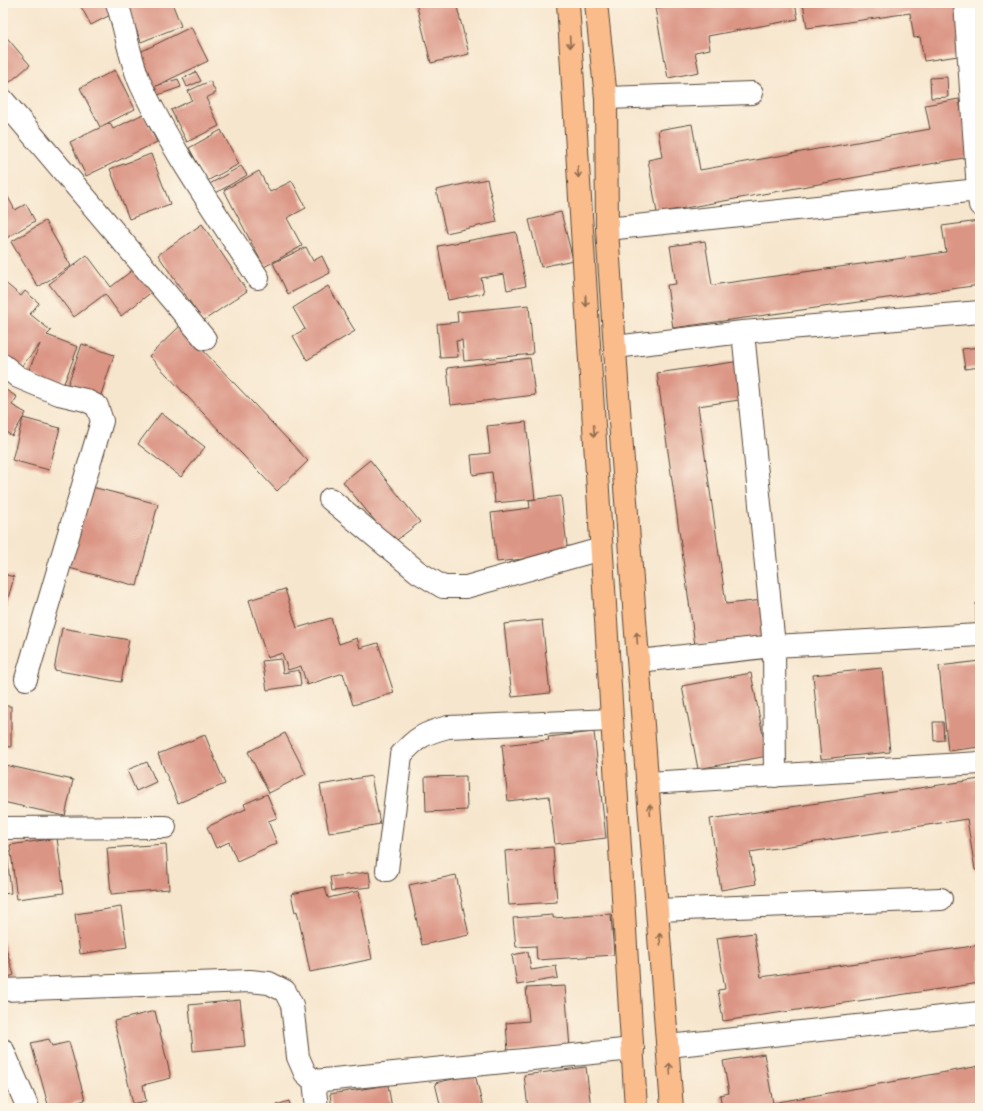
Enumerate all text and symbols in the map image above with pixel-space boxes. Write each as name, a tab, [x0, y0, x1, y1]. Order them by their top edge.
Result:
one-way arrow	[567, 35, 574, 48]
one-way arrow	[575, 165, 582, 178]
one-way arrow	[583, 294, 590, 307]
one-way arrow	[591, 424, 598, 437]
one-way arrow	[634, 632, 641, 645]
one-way arrow	[647, 804, 654, 817]
one-way arrow	[656, 933, 663, 946]
one-way arrow	[666, 1063, 673, 1076]

